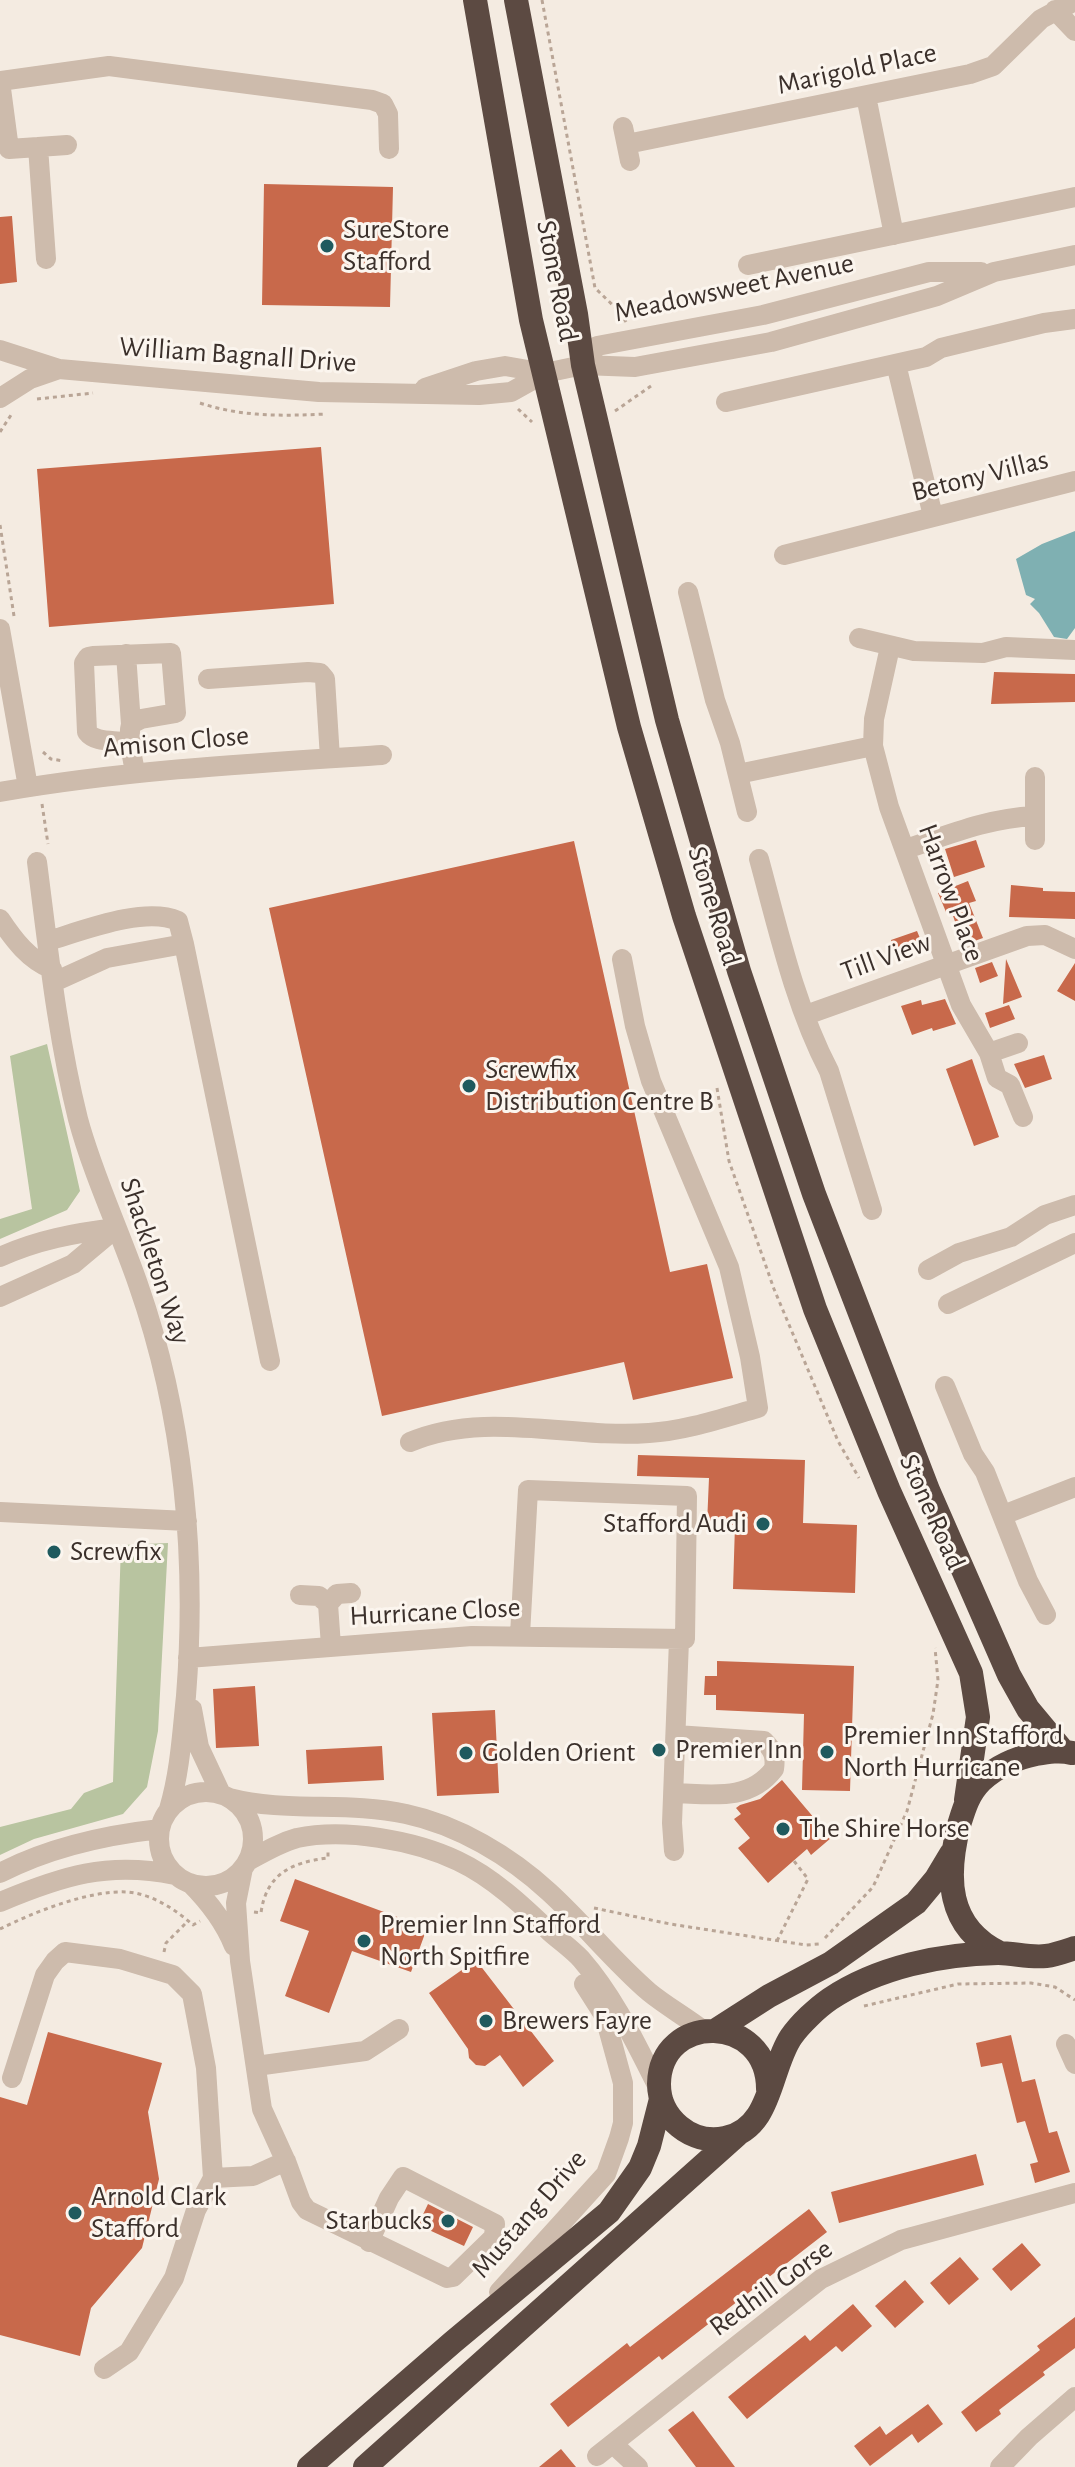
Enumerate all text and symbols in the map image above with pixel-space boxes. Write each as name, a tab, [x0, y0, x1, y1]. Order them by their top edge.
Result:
street label: Marigold Place	[774, 36, 940, 102]
place label: SureStore Stafford	[343, 213, 449, 279]
street label: Stone Road	[529, 217, 585, 345]
marker: SureStore Stafford	[318, 237, 336, 255]
street label: Meadowsweet Avenue	[611, 246, 857, 330]
street label: William Bagnall Drive	[118, 330, 358, 380]
street label: Betony Villas	[908, 443, 1052, 509]
street label: Amison Close	[102, 719, 250, 765]
street label: Harrow Place	[911, 819, 991, 967]
street label: Stone Road	[680, 842, 748, 970]
street label: Till View	[836, 925, 936, 989]
place label: Screwfix Distribution Centre B	[485, 1053, 714, 1119]
marker: Screwfix Distribution Centre B	[460, 1077, 478, 1095]
street label: Shackleton Way	[112, 1174, 198, 1348]
street label: Stone Road	[892, 1449, 972, 1575]
place label: Stafford Audi	[603, 1507, 747, 1541]
marker: Stafford Audi	[754, 1515, 772, 1533]
place label: Screwfix	[70, 1535, 162, 1569]
marker: Screwfix	[45, 1543, 63, 1561]
street label: Hurricane Close	[349, 1591, 521, 1633]
place label: Premier Inn Stafford North Hurricane	[843, 1719, 1064, 1785]
place label: Premier Inn	[675, 1733, 803, 1767]
place label: Golden Orient	[482, 1736, 635, 1770]
marker: Premier Inn	[650, 1741, 668, 1759]
marker: Premier Inn Stafford North Hurricane	[818, 1743, 836, 1761]
marker: Golden Orient	[457, 1744, 475, 1762]
place label: The Shire Horse	[799, 1812, 970, 1846]
marker: The Shire Horse	[774, 1820, 792, 1838]
place label: Premier Inn Stafford North Spitfire	[380, 1908, 601, 1974]
marker: Premier Inn Stafford North Spitfire	[355, 1932, 373, 1950]
place label: Brewers Fayre	[502, 2004, 652, 2038]
marker: Brewers Fayre	[477, 2012, 495, 2030]
street label: Mustang Drive	[464, 2143, 594, 2285]
place label: Arnold Clark Stafford	[91, 2180, 226, 2246]
marker: Arnold Clark Stafford	[66, 2204, 84, 2222]
place label: Starbucks	[326, 2204, 432, 2238]
marker: Starbucks	[439, 2212, 457, 2230]
street label: Redhill Gorse	[703, 2232, 839, 2344]

